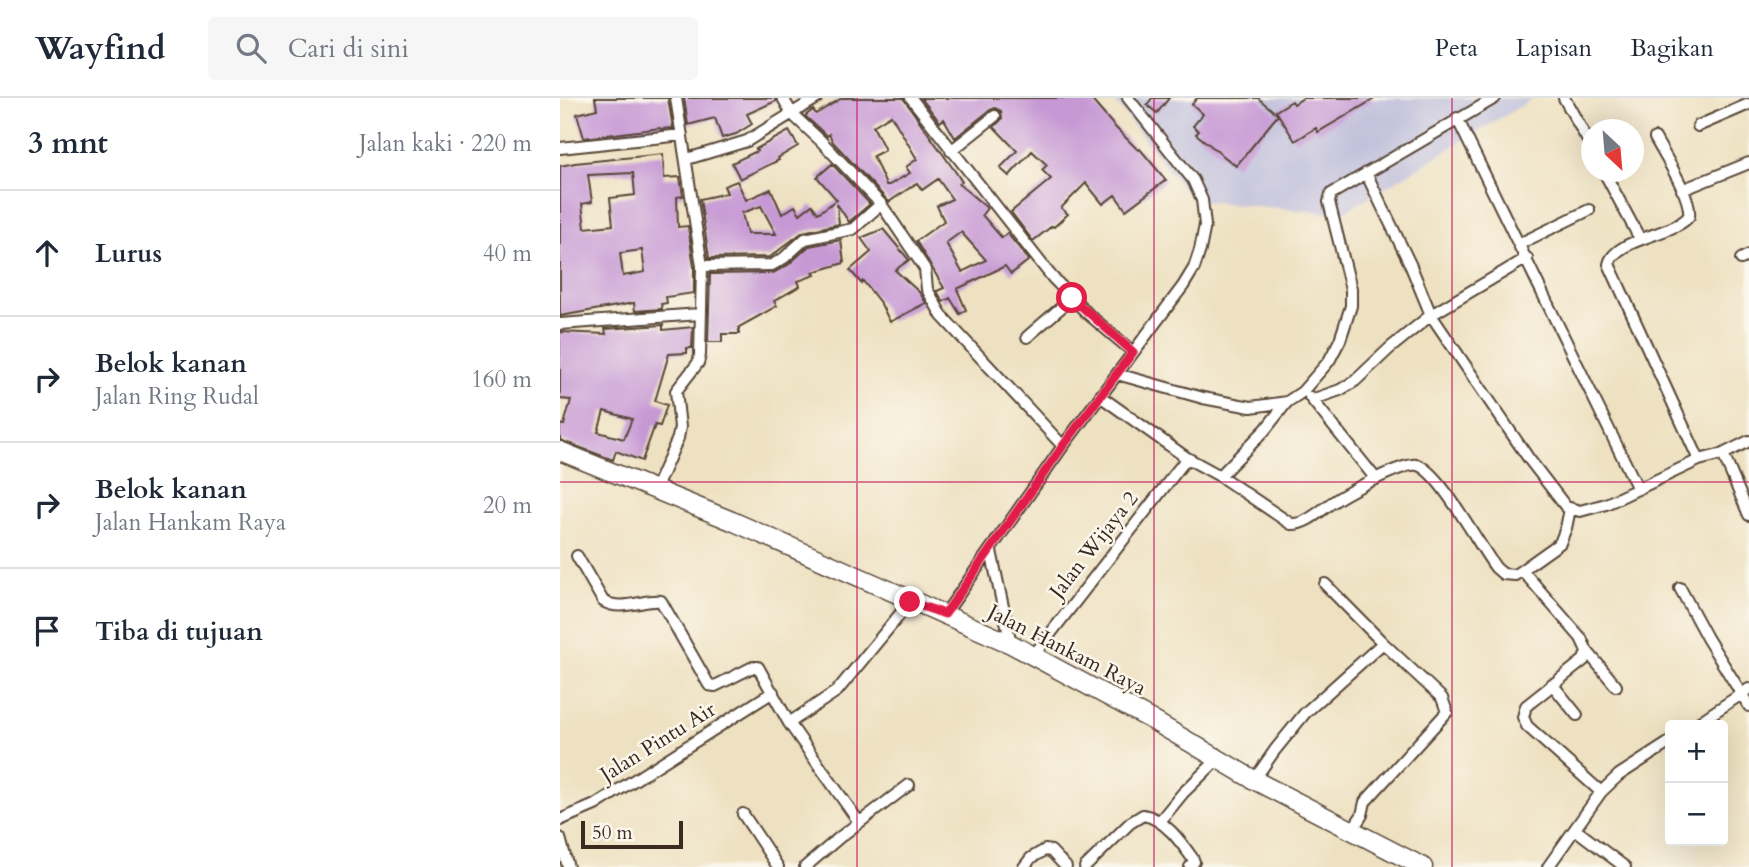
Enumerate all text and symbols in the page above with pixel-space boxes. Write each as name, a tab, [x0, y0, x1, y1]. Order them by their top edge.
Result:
search box	[208, 17, 698, 80]
text: Wayfind	[35, 26, 166, 71]
icon: search	[232, 29, 270, 67]
text: Cari di sini	[288, 31, 409, 66]
text: Peta	[1435, 32, 1478, 65]
text: Lapisan	[1516, 32, 1592, 65]
text: Bagikan	[1630, 32, 1714, 65]
north arrow	[1581, 119, 1644, 182]
text: 3 mnt	[28, 123, 108, 164]
text: Jalan kaki · 220 m	[359, 128, 532, 159]
icon: ahead	[28, 234, 66, 272]
text: Lurus	[95, 236, 162, 271]
text: 40 m	[483, 238, 532, 269]
route start	[1056, 282, 1087, 313]
text: Belok kanan	[95, 346, 247, 381]
icon: right	[28, 360, 66, 398]
text: 160 m	[471, 364, 532, 395]
text: Jalan Ring Rudal	[95, 381, 259, 412]
text: Belok kanan	[95, 472, 247, 507]
street label: Jalan Wijaya 2	[1041, 485, 1145, 607]
icon: right	[28, 486, 66, 524]
text: 20 m	[483, 490, 532, 521]
text: Jalan Hankam Raya	[95, 507, 286, 538]
route end	[894, 586, 925, 617]
street label: Jalan Hankam Raya	[980, 596, 1151, 702]
icon: arrive	[28, 612, 66, 650]
text: Tiba di tujuan	[95, 614, 263, 649]
street label: Jalan Pintu Air	[592, 695, 721, 791]
map controls	[1665, 720, 1728, 846]
button: +	[1665, 720, 1728, 783]
button: −	[1665, 783, 1728, 846]
scale bar	[581, 818, 682, 850]
text: 50 m	[592, 820, 633, 846]

